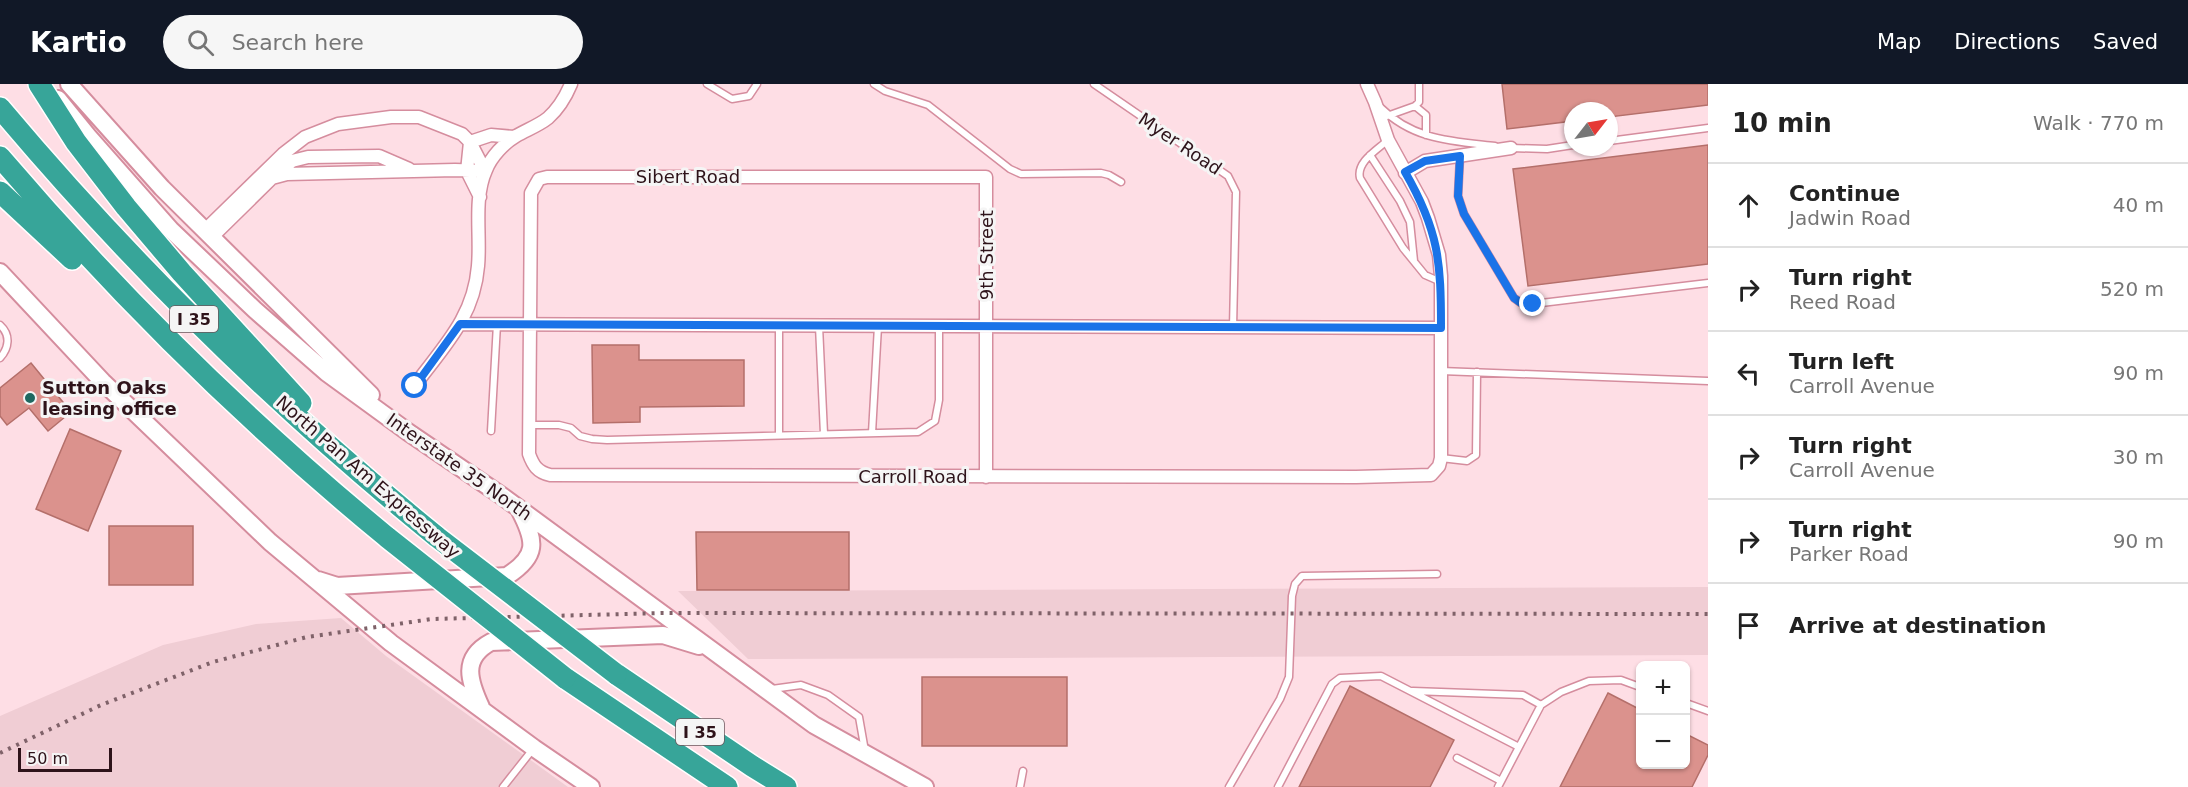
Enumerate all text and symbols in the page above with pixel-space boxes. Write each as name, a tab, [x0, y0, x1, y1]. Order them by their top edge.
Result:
search box	[163, 15, 583, 69]
text: Kartio	[30, 26, 127, 59]
icon: search	[184, 26, 217, 59]
text: Search here	[232, 30, 364, 55]
text: Map	[1877, 30, 1921, 54]
text: Directions	[1954, 30, 2060, 54]
text: Saved	[2093, 30, 2158, 54]
north arrow	[1564, 102, 1618, 156]
street label: Myer Road	[1135, 108, 1226, 179]
text: 10 min	[1732, 108, 1832, 138]
text: Walk · 770 m	[2033, 111, 2164, 135]
street label: Sibert Road	[636, 166, 740, 187]
text: Continue	[1789, 181, 1900, 206]
icon: ahead	[1732, 189, 1765, 222]
text: 40 m	[2113, 193, 2164, 217]
text: Jadwin Road	[1789, 206, 1911, 230]
street label: 9th Street	[976, 210, 997, 300]
text: Turn right	[1789, 265, 1912, 290]
icon: right	[1732, 273, 1765, 306]
text: 520 m	[2100, 277, 2164, 301]
route end	[1519, 290, 1545, 316]
text: Reed Road	[1789, 290, 1896, 314]
road number: I 35	[170, 306, 218, 332]
text: Turn left	[1789, 349, 1894, 374]
icon: left	[1732, 357, 1765, 390]
text: 90 m	[2113, 361, 2164, 385]
route start	[401, 372, 427, 398]
text: Carroll Avenue	[1789, 374, 1935, 398]
place label: Sutton Oaks leasing office	[42, 377, 177, 419]
marker: Sutton Oaks leasing office	[23, 391, 37, 405]
street label: North Pan Am Expressway	[272, 391, 465, 562]
street label: Interstate 35 North	[383, 409, 536, 525]
text: Turn right	[1789, 433, 1912, 458]
icon: right	[1732, 441, 1765, 474]
text: 30 m	[2113, 445, 2164, 469]
text: Carroll Avenue	[1789, 458, 1935, 482]
street label: Carroll Road	[858, 466, 968, 487]
text: Turn right	[1789, 517, 1912, 542]
icon: right	[1732, 525, 1765, 558]
text: 90 m	[2113, 529, 2164, 553]
text: Parker Road	[1789, 542, 1909, 566]
icon: arrive	[1732, 609, 1765, 642]
text: Arrive at destination	[1789, 613, 2046, 638]
map controls	[1636, 661, 1690, 769]
button: +	[1636, 661, 1690, 715]
button: −	[1636, 715, 1690, 769]
road number: I 35	[676, 719, 724, 745]
scale bar	[18, 745, 112, 772]
text: 50 m	[27, 749, 68, 768]

